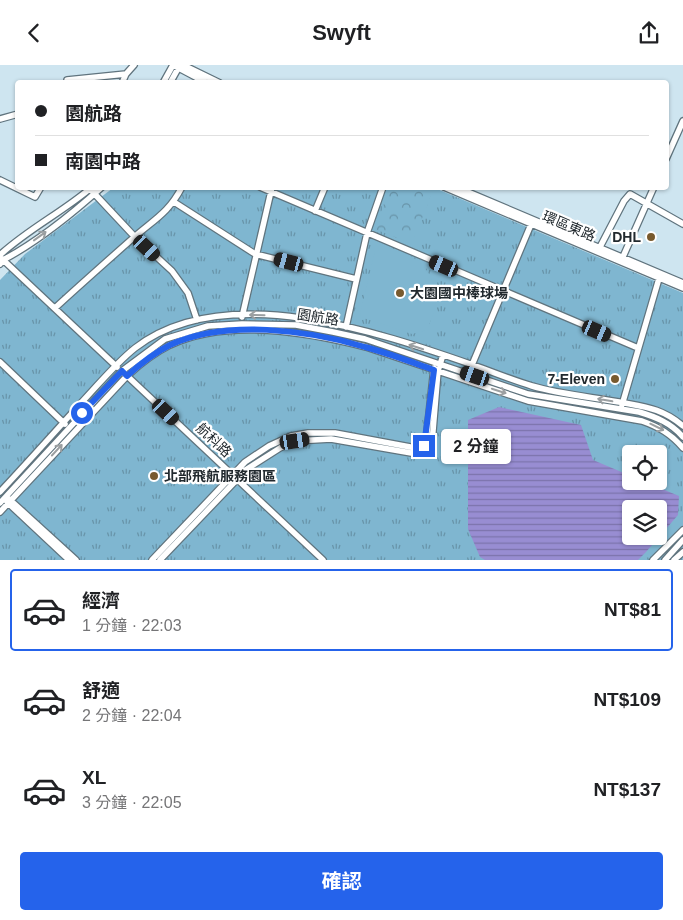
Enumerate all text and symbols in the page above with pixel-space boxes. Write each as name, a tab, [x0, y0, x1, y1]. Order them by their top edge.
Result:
icon: back	[20, 19, 48, 47]
icon: share	[635, 19, 663, 47]
text: Swyft	[312, 20, 371, 45]
text: 園航路	[65, 103, 122, 124]
text: 南園中路	[65, 151, 141, 172]
street label: 環區東路	[540, 208, 598, 244]
place label: DHL	[612, 229, 641, 245]
one-way arrow	[33, 231, 46, 242]
marker: DHL	[645, 231, 657, 243]
car	[130, 232, 163, 264]
car	[272, 251, 305, 273]
car	[427, 253, 460, 279]
place label: 大園國中棒球場	[410, 285, 508, 301]
marker: 大園國中棒球場	[394, 287, 406, 299]
street label: 園航路	[296, 306, 340, 328]
one-way arrow	[249, 311, 265, 320]
car	[580, 318, 613, 344]
one-way arrow	[408, 341, 424, 351]
car	[458, 364, 491, 388]
place label: 7-Eleven	[547, 371, 605, 387]
marker: 7-Eleven	[609, 373, 621, 385]
one-way arrow	[491, 387, 507, 397]
one-way arrow	[598, 394, 614, 404]
car	[149, 396, 182, 428]
route start	[71, 402, 93, 424]
street label: 航科路	[193, 420, 235, 460]
one-way arrow	[649, 423, 664, 432]
callout: 2 分鐘	[442, 429, 512, 463]
car	[279, 431, 310, 451]
route end	[413, 435, 435, 457]
text: 2 分鐘	[453, 438, 499, 455]
one-way arrow	[51, 444, 63, 457]
map controls	[622, 445, 667, 545]
button: locate	[622, 445, 667, 490]
place label: 北部飛航服務園區	[164, 468, 276, 484]
marker: 北部飛航服務園區	[148, 470, 160, 482]
button: layers	[622, 500, 667, 545]
icon: car	[22, 588, 67, 633]
text: 經濟	[82, 590, 120, 611]
text: NT$81	[604, 599, 661, 620]
text: 1 分鐘 · 22:03	[82, 617, 182, 634]
icon: car	[22, 678, 67, 723]
text: 舒適	[82, 680, 120, 701]
text: NT$109	[593, 689, 661, 710]
text: 2 分鐘 · 22:04	[82, 707, 182, 724]
text: XL	[82, 767, 106, 788]
icon: car	[22, 768, 67, 813]
text: NT$137	[593, 779, 661, 800]
text: 3 分鐘 · 22:05	[82, 794, 182, 811]
button: 確認	[20, 852, 663, 910]

